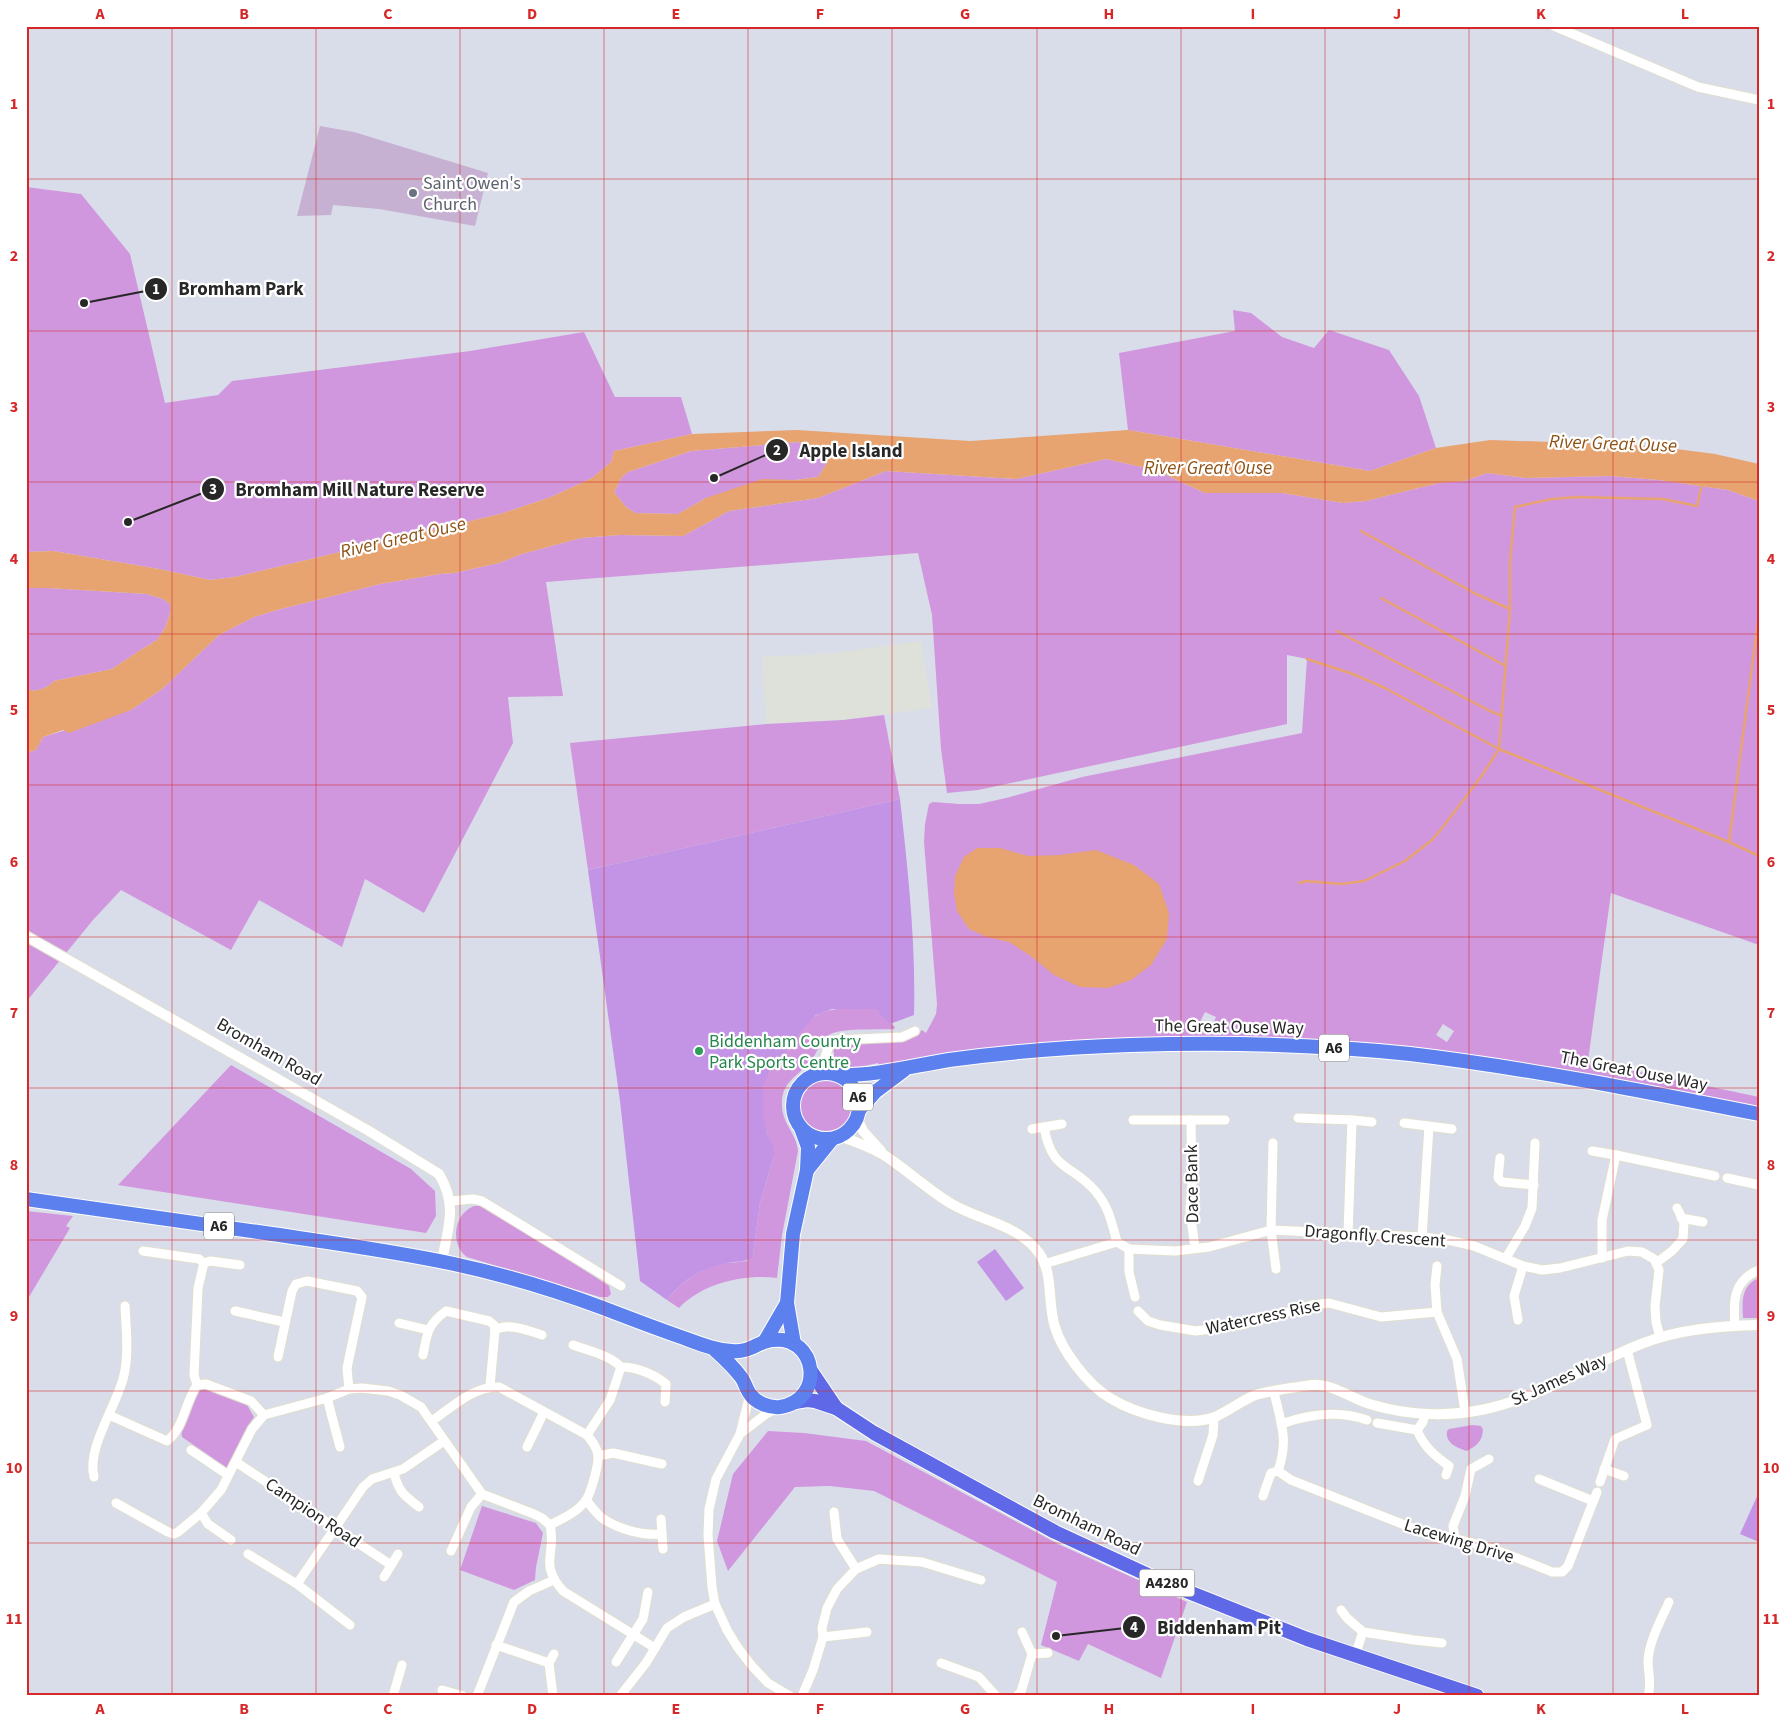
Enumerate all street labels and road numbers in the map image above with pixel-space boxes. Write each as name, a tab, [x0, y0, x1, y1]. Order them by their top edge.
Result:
street label: Bromham Road	[212, 1012, 326, 1092]
street label: The Great Ouse Way	[1154, 1013, 1305, 1041]
road number: A6	[1319, 1034, 1349, 1062]
street label: The Great Ouse Way	[1558, 1044, 1710, 1098]
road number: A6	[843, 1084, 873, 1110]
street label: Dace Bank	[1179, 1144, 1205, 1224]
road number: A6	[204, 1212, 234, 1240]
street label: Dragonfly Crescent	[1303, 1219, 1447, 1253]
street label: Watercress Rise	[1203, 1293, 1323, 1341]
street label: St James Way	[1507, 1347, 1612, 1412]
street label: Campion Road	[260, 1472, 366, 1554]
street label: Bromham Road	[1029, 1488, 1145, 1562]
street label: Lacewing Drive	[1401, 1512, 1517, 1570]
road number: A4280	[1140, 1570, 1194, 1596]

